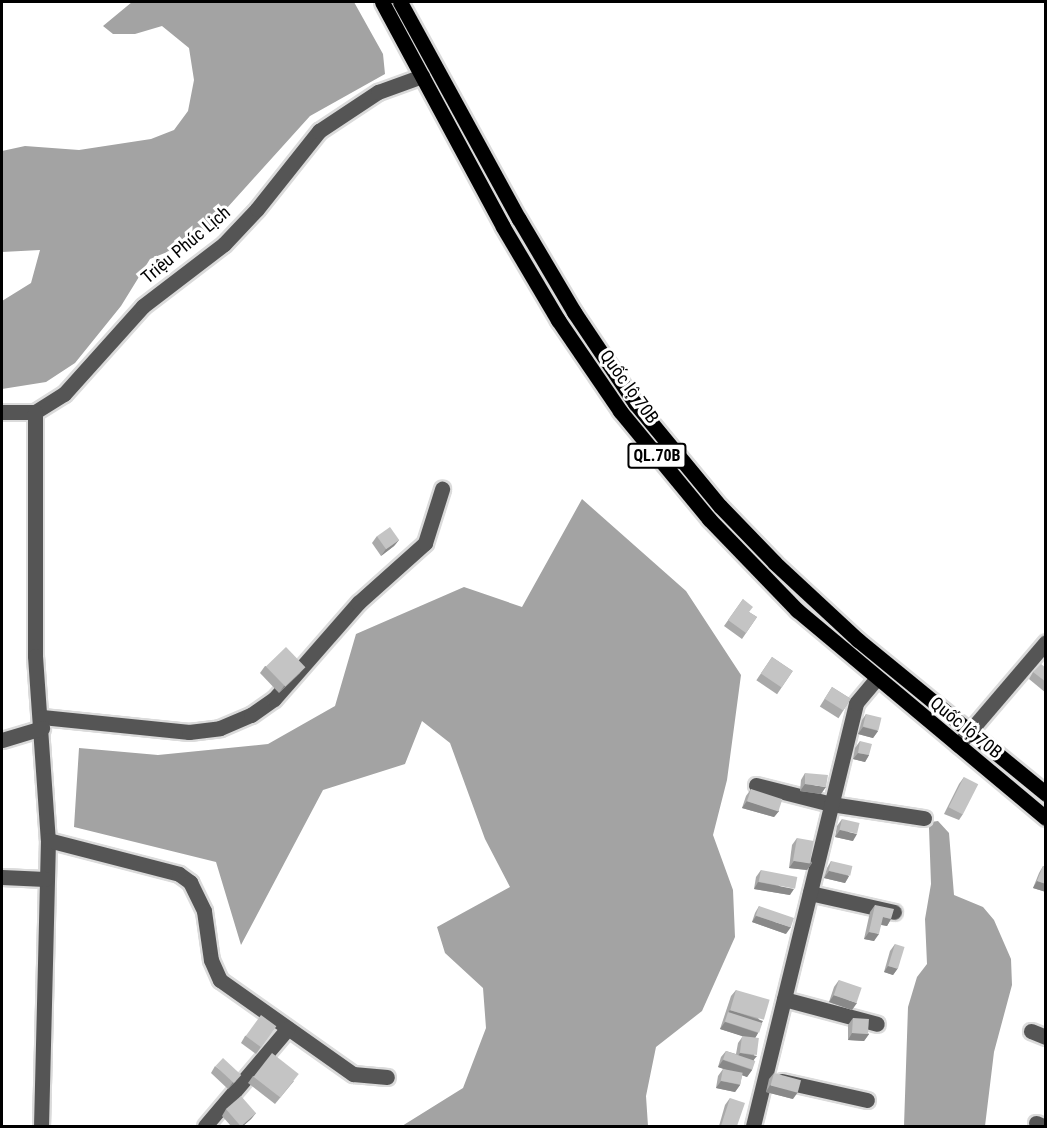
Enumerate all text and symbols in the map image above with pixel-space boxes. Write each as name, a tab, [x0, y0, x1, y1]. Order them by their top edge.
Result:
street label: Triệu Phúc Lịch	[137, 202, 235, 288]
street label: Quốc lộ 70B	[595, 346, 663, 428]
road number: QL.70B	[627, 443, 687, 469]
street label: Quốc lộ 70B	[926, 693, 1006, 763]

